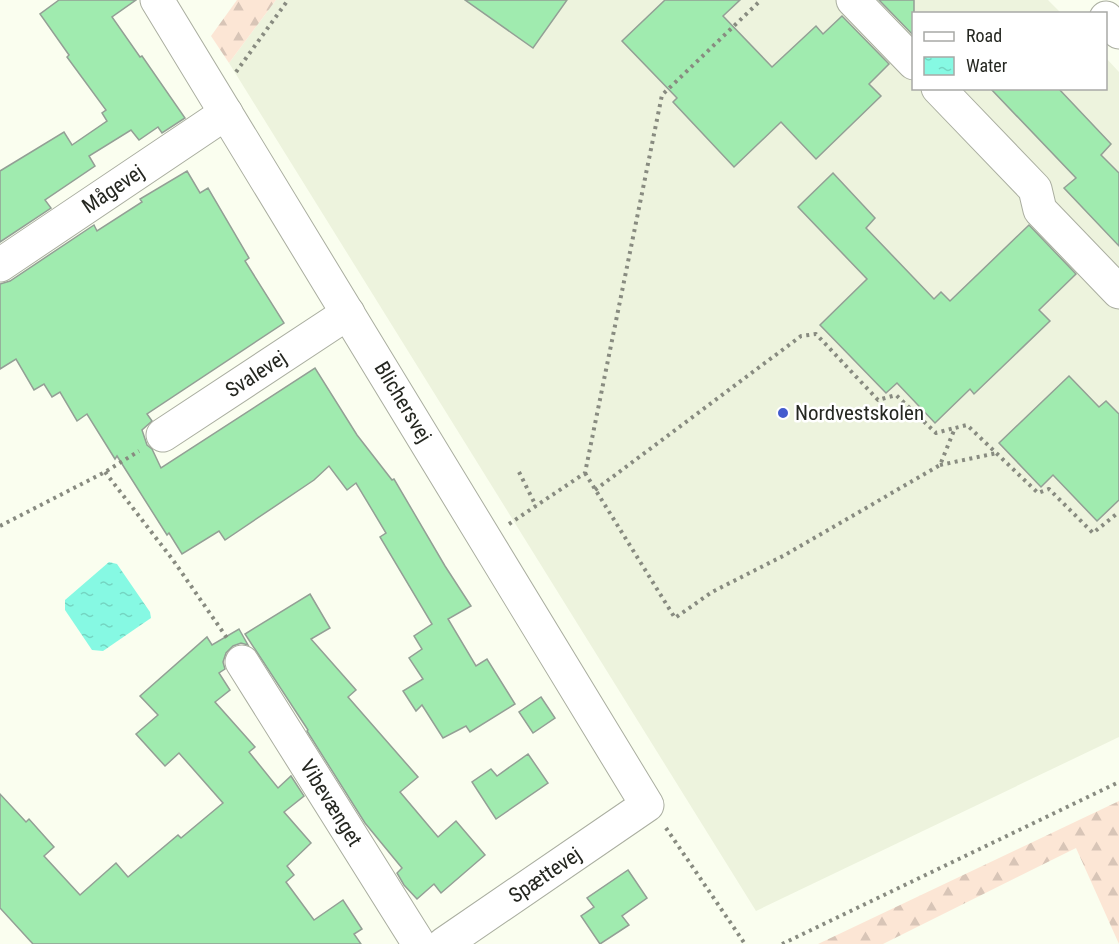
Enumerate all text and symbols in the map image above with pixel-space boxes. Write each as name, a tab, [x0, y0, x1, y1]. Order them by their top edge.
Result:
legend	[912, 12, 1107, 90]
text: Road	[966, 25, 1002, 46]
text: Water	[966, 55, 1008, 76]
street label: Mågevej	[78, 160, 148, 218]
street label: Svalevej	[221, 345, 291, 403]
street label: Blichersvej	[369, 357, 437, 447]
place label: Nordvestskolen	[795, 401, 924, 425]
marker: Nordvestskolen	[776, 406, 790, 420]
street label: Vibevænget	[295, 755, 367, 851]
street label: Spættevej	[504, 842, 586, 908]

